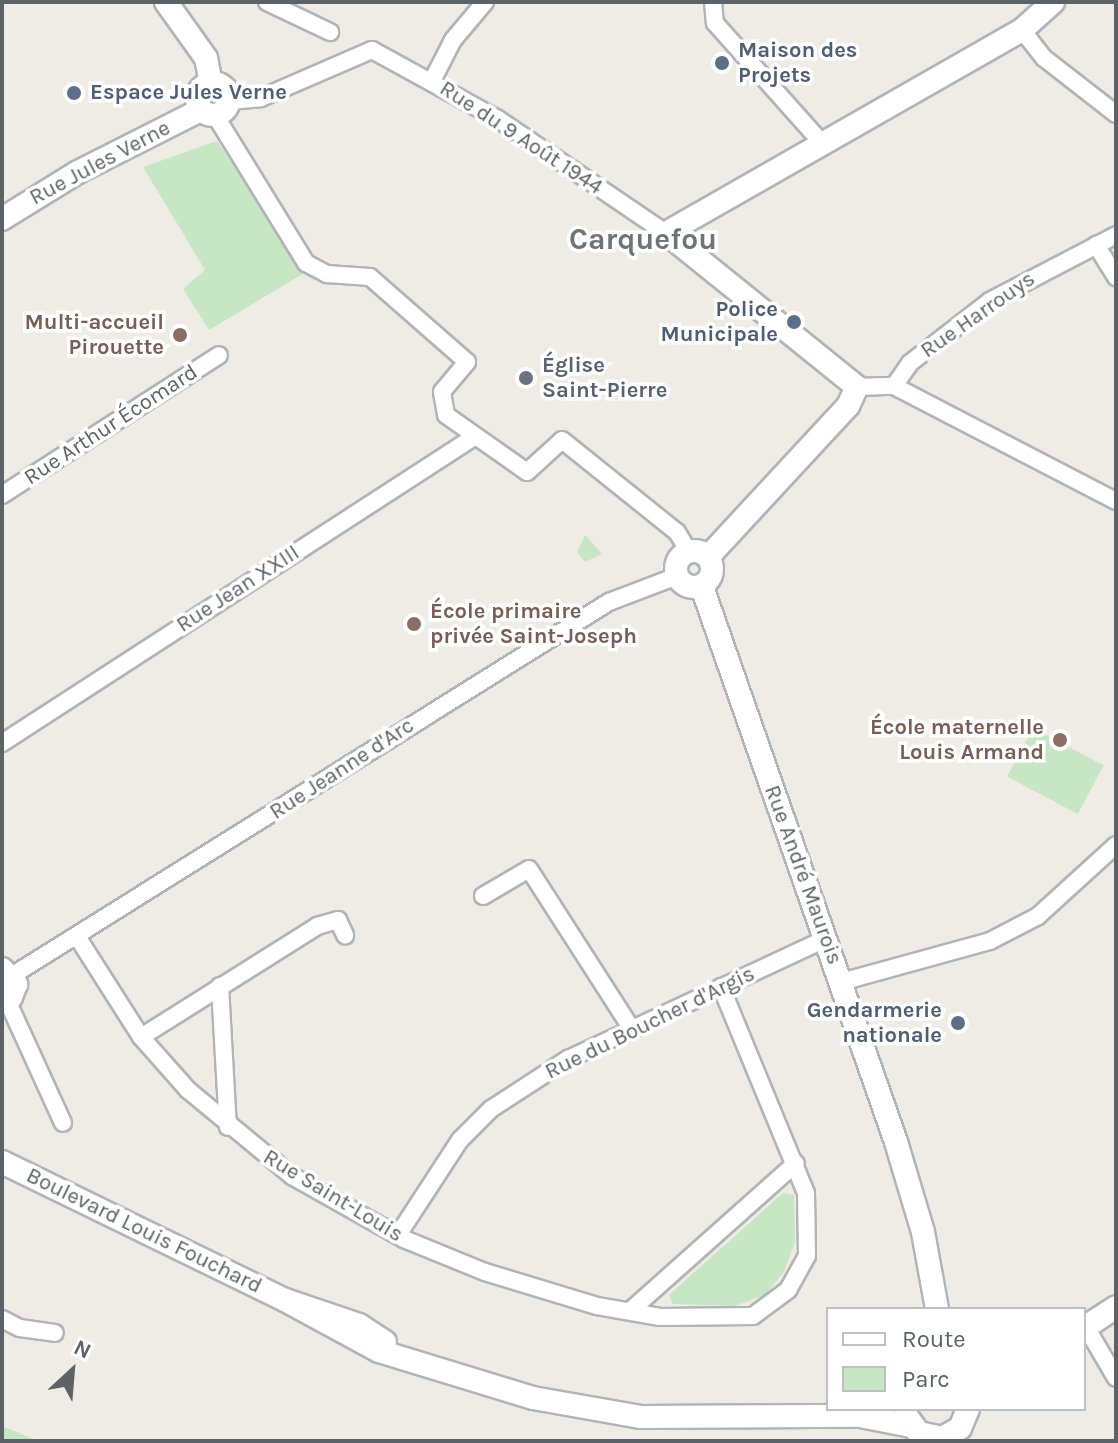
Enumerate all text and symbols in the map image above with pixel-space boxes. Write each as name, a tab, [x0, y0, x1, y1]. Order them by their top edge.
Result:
place label: Maison des Projets	[738, 37, 857, 88]
marker: Maison des Projets	[713, 54, 731, 72]
street label: Rue du 9 Août 1944	[435, 75, 607, 201]
place label: Espace Jules Verne	[90, 80, 287, 106]
marker: Espace Jules Verne	[65, 84, 83, 102]
street label: Rue Jules Verne	[25, 115, 175, 211]
district label: Carquefou	[569, 221, 717, 257]
street label: Rue Harrouys	[916, 266, 1040, 364]
place label: Police Municipale	[661, 296, 778, 348]
place label: Multi-accueil Pirouette	[25, 309, 164, 360]
marker: Police Municipale	[785, 313, 803, 331]
marker: Multi-accueil Pirouette	[171, 326, 189, 344]
place label: Église Saint-Pierre	[542, 352, 667, 404]
street label: Rue Arthur Écomard	[19, 359, 203, 491]
marker: Église Saint-Pierre	[517, 369, 535, 387]
street label: Rue Jean XXIII	[172, 540, 304, 638]
place label: École primaire privée Saint-Joseph	[430, 598, 637, 650]
marker: École primaire privée Saint-Joseph	[405, 615, 423, 633]
street label: Rue Jeanne d'Arc	[265, 713, 419, 825]
place label: École maternelle Louis Armand	[870, 714, 1044, 766]
marker: École maternelle Louis Armand	[1051, 731, 1069, 749]
street label: Rue André Maurois	[758, 782, 848, 968]
street label: Rue du Boucher d'Argis	[541, 961, 759, 1085]
place label: Gendarmerie nationale	[807, 997, 942, 1048]
marker: Gendarmerie nationale	[949, 1014, 967, 1032]
street label: Rue Saint-Louis	[258, 1144, 408, 1248]
street label: Boulevard Louis Fouchard	[22, 1162, 266, 1300]
legend	[826, 1307, 1086, 1411]
text: Route	[902, 1325, 966, 1353]
north arrow	[32, 1331, 112, 1411]
text: N	[70, 1334, 95, 1365]
text: Parc	[902, 1365, 950, 1393]

